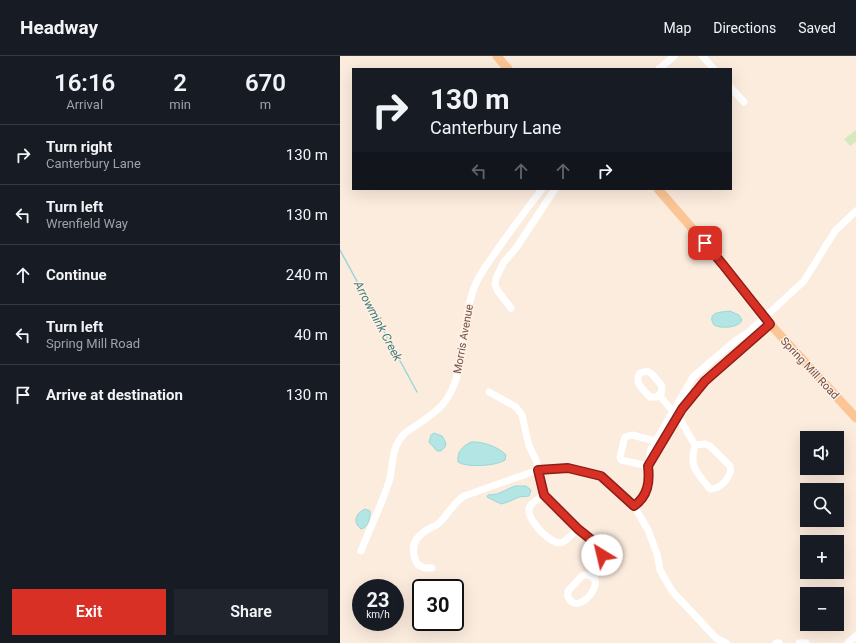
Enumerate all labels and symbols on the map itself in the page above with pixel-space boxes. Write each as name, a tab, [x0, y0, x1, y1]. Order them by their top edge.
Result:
pin	[688, 226, 722, 260]
water label: Arrowmink Creek	[351, 278, 406, 364]
street label: Morris Avenue	[451, 303, 476, 375]
street label: Spring Mill Road	[778, 335, 842, 402]
position arrow	[581, 534, 623, 576]
speed limit sign: 30	[412, 579, 464, 631]

